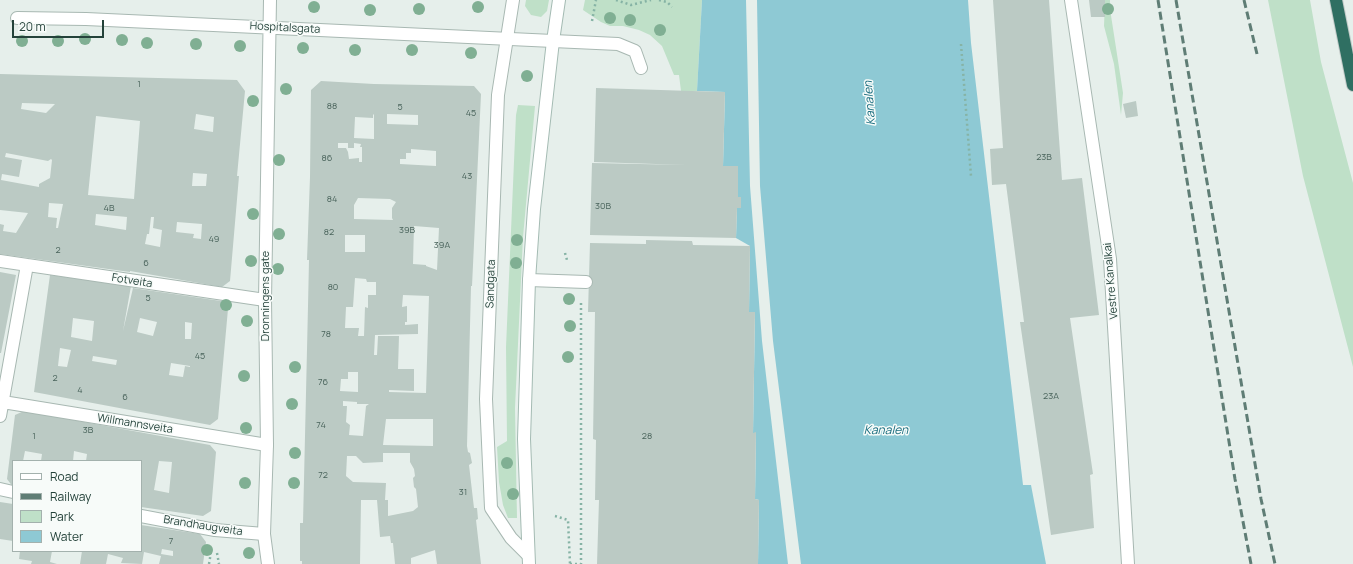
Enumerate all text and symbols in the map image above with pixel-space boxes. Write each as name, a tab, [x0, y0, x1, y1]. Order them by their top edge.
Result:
scale bar	[14, 12, 106, 38]
text: 20 m	[19, 18, 46, 35]
street label: Hospitalsgata	[249, 20, 321, 36]
house number: 1	[137, 79, 141, 89]
water label: Kanalen	[861, 80, 879, 126]
house number: 88	[327, 101, 337, 111]
house number: 5	[397, 102, 403, 112]
house number: 45	[466, 108, 476, 118]
house number: 23B	[1036, 152, 1052, 162]
house number: 86	[322, 153, 332, 163]
house number: 43	[462, 171, 472, 181]
house number: 84	[327, 194, 337, 204]
house number: 30B	[595, 201, 611, 211]
house number: 4B	[104, 203, 114, 213]
house number: 39B	[399, 225, 415, 235]
house number: 82	[324, 227, 334, 237]
house number: 49	[209, 234, 219, 244]
house number: 39A	[434, 240, 450, 250]
street label: Vestre Kanalkai	[1101, 242, 1121, 320]
house number: 2	[55, 245, 61, 255]
street label: Dronningens gate	[259, 251, 273, 341]
house number: 6	[143, 258, 149, 268]
street label: Sandgata	[484, 259, 498, 309]
street label: Fotveita	[111, 271, 153, 291]
house number: 80	[328, 282, 338, 292]
house number: 5	[145, 293, 151, 303]
house number: 78	[321, 329, 331, 339]
house number: 45	[195, 351, 205, 361]
house number: 2	[52, 373, 58, 383]
house number: 76	[318, 377, 328, 387]
house number: 4	[77, 385, 83, 395]
house number: 23A	[1043, 391, 1059, 401]
house number: 6	[122, 392, 128, 402]
street label: Willmannsveita	[96, 411, 174, 437]
house number: 74	[316, 420, 326, 430]
water label: Kanalen	[864, 424, 908, 438]
house number: 3B	[83, 425, 93, 435]
house number: 1	[32, 431, 36, 441]
house number: 28	[642, 431, 652, 441]
legend	[12, 460, 142, 552]
text: Road	[50, 468, 78, 485]
house number: 72	[318, 470, 328, 480]
house number: 31	[459, 487, 467, 497]
text: Railway	[50, 488, 91, 505]
text: Park	[50, 508, 74, 525]
street label: Brandhaugveita	[162, 513, 244, 539]
text: Water	[50, 528, 83, 545]
house number: 7	[169, 536, 173, 546]

